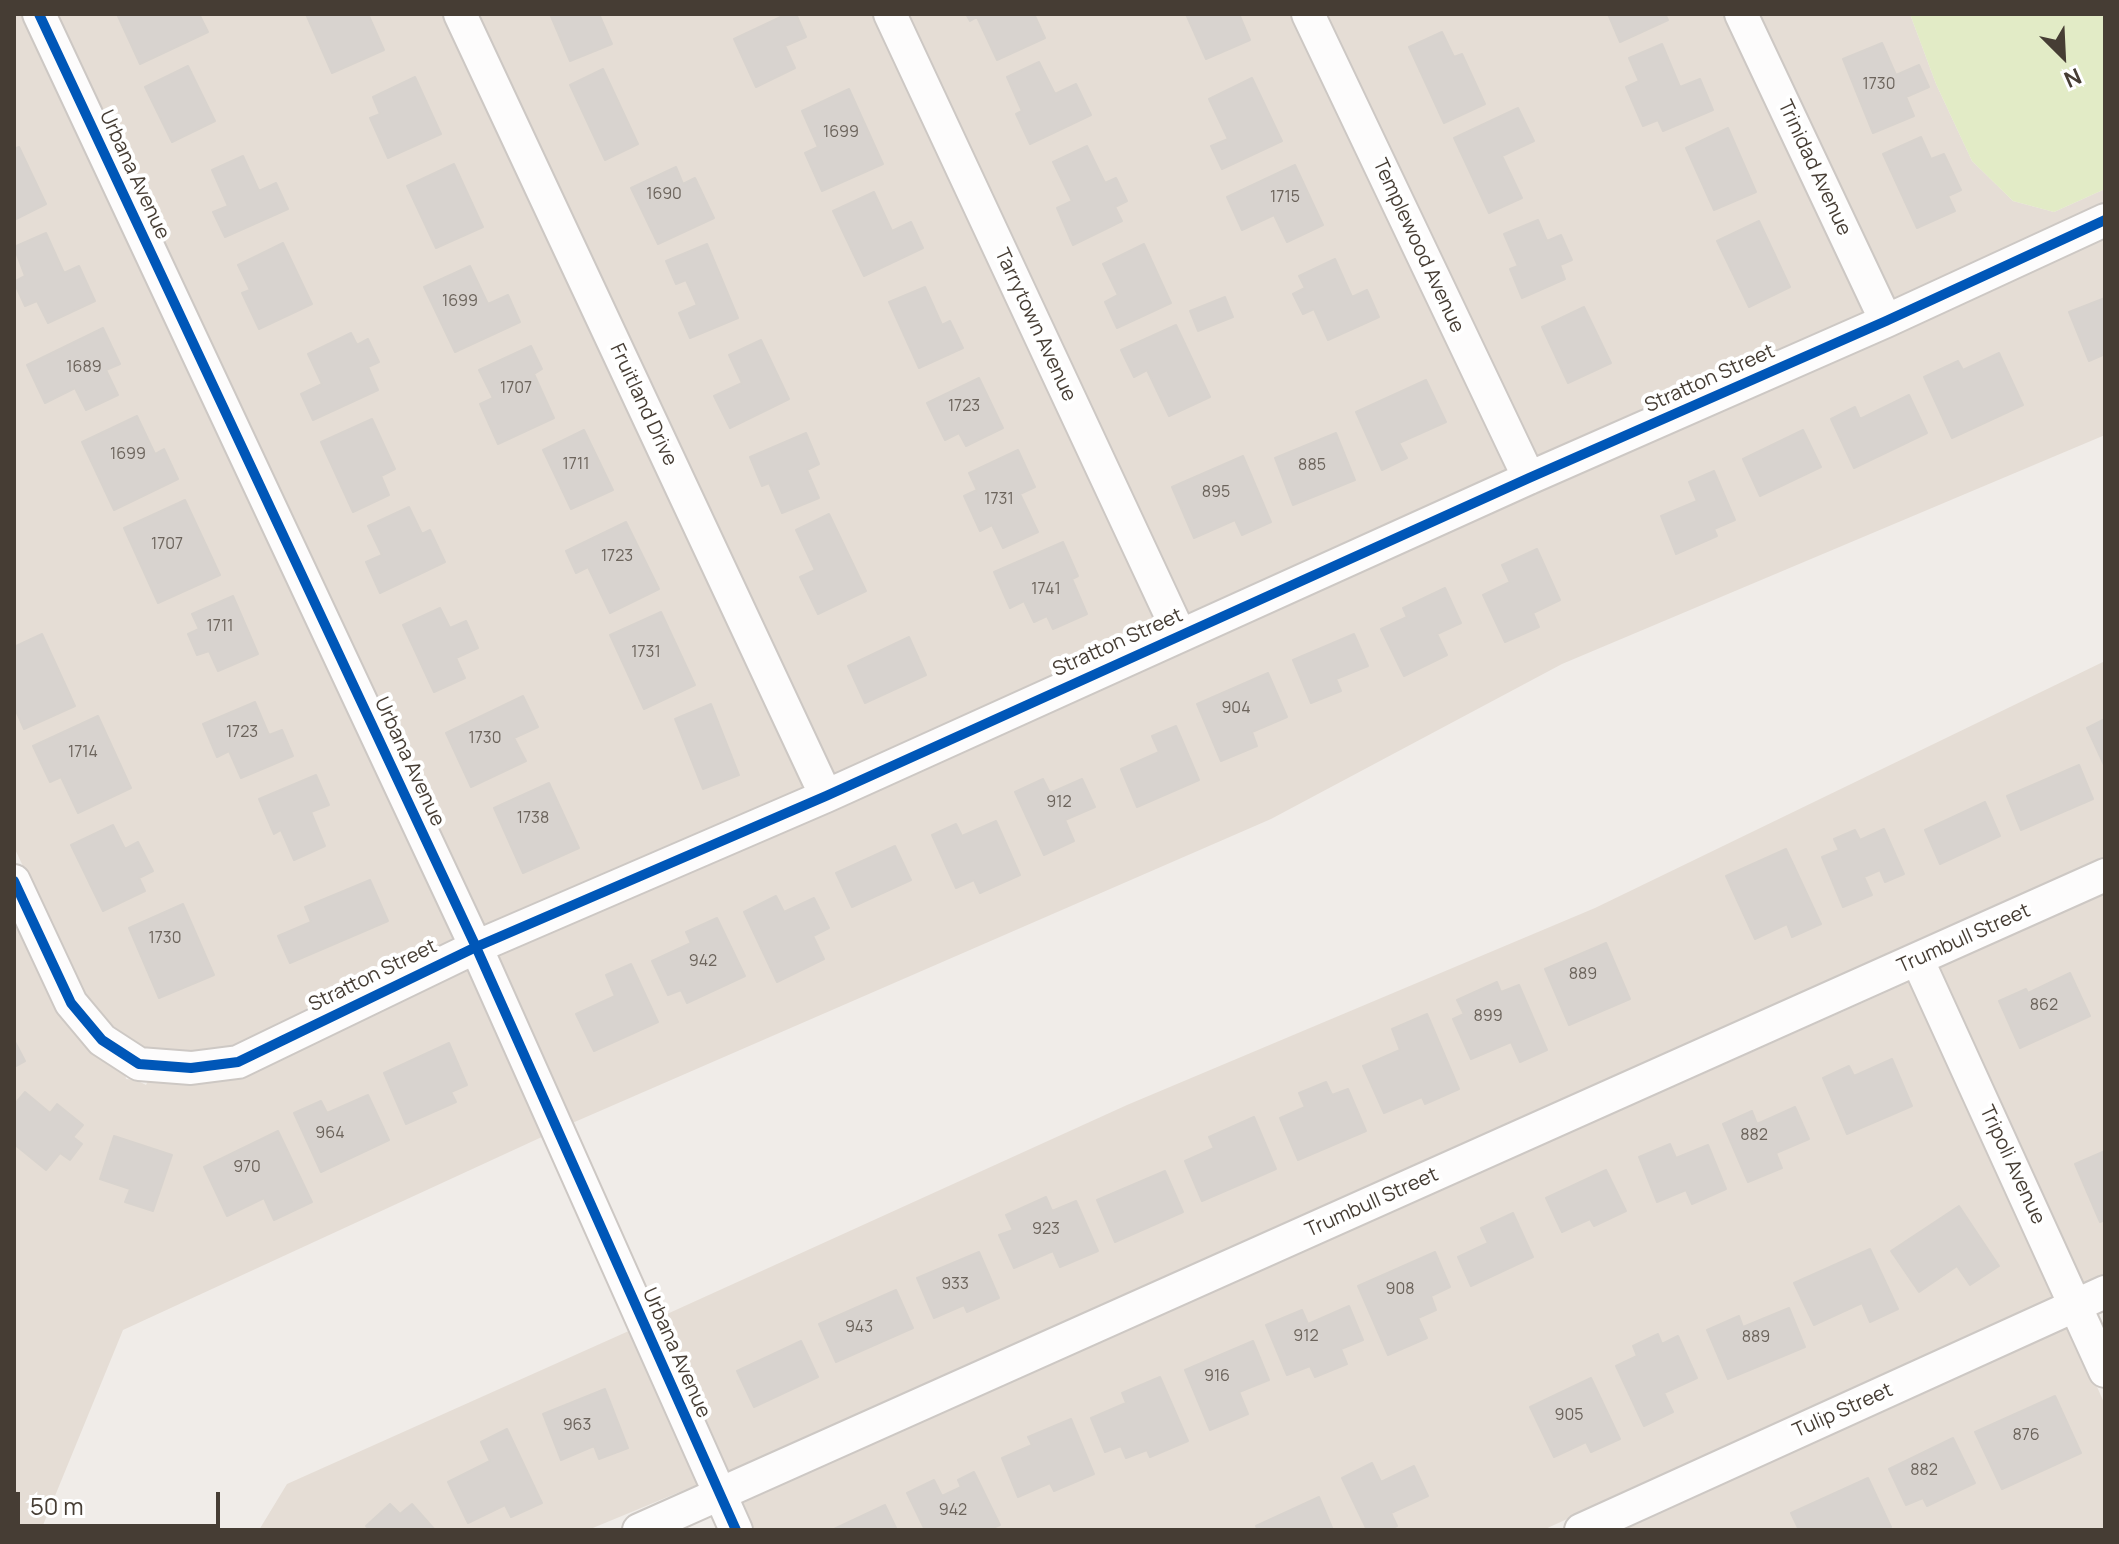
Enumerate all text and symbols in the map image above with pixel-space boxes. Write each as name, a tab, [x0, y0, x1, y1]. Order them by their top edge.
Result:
north arrow	[2023, 16, 2103, 96]
text: N	[2059, 61, 2086, 95]
house number: 1730	[1863, 75, 1895, 95]
street label: Trinidad Avenue	[1772, 96, 1856, 240]
street label: Urbana Avenue	[94, 107, 174, 243]
house number: 1699	[823, 123, 859, 143]
street label: Templewood Avenue	[1367, 155, 1469, 337]
house number: 1690	[646, 185, 682, 205]
house number: 1715	[1270, 188, 1300, 208]
street label: Tarrytown Avenue	[989, 245, 1081, 405]
house number: 1699	[442, 292, 478, 312]
street label: Fruitland Drive	[604, 340, 682, 470]
street label: Stratton Street	[1641, 340, 1779, 418]
house number: 1689	[66, 358, 102, 378]
house number: 1707	[500, 379, 532, 399]
house number: 1723	[948, 397, 980, 417]
house number: 1699	[110, 445, 146, 465]
house number: 1711	[563, 455, 589, 475]
house number: 885	[1298, 456, 1326, 476]
house number: 895	[1202, 483, 1230, 503]
house number: 1731	[984, 490, 1014, 510]
house number: 1707	[151, 535, 183, 555]
house number: 1723	[601, 547, 633, 567]
house number: 1741	[1031, 580, 1061, 600]
street label: Stratton Street	[1049, 604, 1187, 682]
house number: 1711	[207, 617, 233, 637]
house number: 1731	[631, 643, 661, 663]
street label: Urbana Avenue	[369, 694, 449, 830]
house number: 904	[1221, 699, 1251, 719]
house number: 1723	[226, 723, 258, 743]
house number: 1730	[469, 729, 501, 749]
house number: 1714	[68, 743, 98, 763]
house number: 912	[1046, 793, 1072, 813]
house number: 1738	[517, 809, 549, 829]
street label: Trumbull Street	[1894, 899, 2034, 979]
house number: 1730	[149, 929, 181, 949]
street label: Stratton Street	[305, 935, 441, 1017]
house number: 942	[689, 952, 717, 972]
house number: 889	[1569, 965, 1597, 985]
house number: 862	[2030, 996, 2058, 1016]
house number: 899	[1473, 1007, 1503, 1027]
street label: Tripoli Avenue	[1974, 1102, 2050, 1228]
house number: 964	[315, 1124, 345, 1144]
house number: 882	[1740, 1126, 1768, 1146]
house number: 970	[233, 1158, 261, 1178]
street label: Trumbull Street	[1302, 1163, 1442, 1243]
house number: 923	[1032, 1220, 1060, 1240]
house number: 933	[941, 1275, 969, 1295]
house number: 908	[1386, 1280, 1414, 1300]
street label: Urbana Avenue	[637, 1284, 715, 1422]
house number: 943	[845, 1318, 873, 1338]
house number: 912	[1293, 1327, 1319, 1347]
house number: 889	[1742, 1328, 1770, 1348]
house number: 916	[1204, 1367, 1230, 1387]
street label: Tulip Street	[1789, 1378, 1897, 1444]
house number: 905	[1555, 1406, 1583, 1426]
house number: 963	[563, 1416, 591, 1436]
house number: 876	[2012, 1426, 2040, 1446]
house number: 882	[1910, 1461, 1938, 1481]
scale bar	[20, 1476, 224, 1526]
text: 50 m	[30, 1489, 84, 1522]
house number: 942	[939, 1501, 967, 1521]

